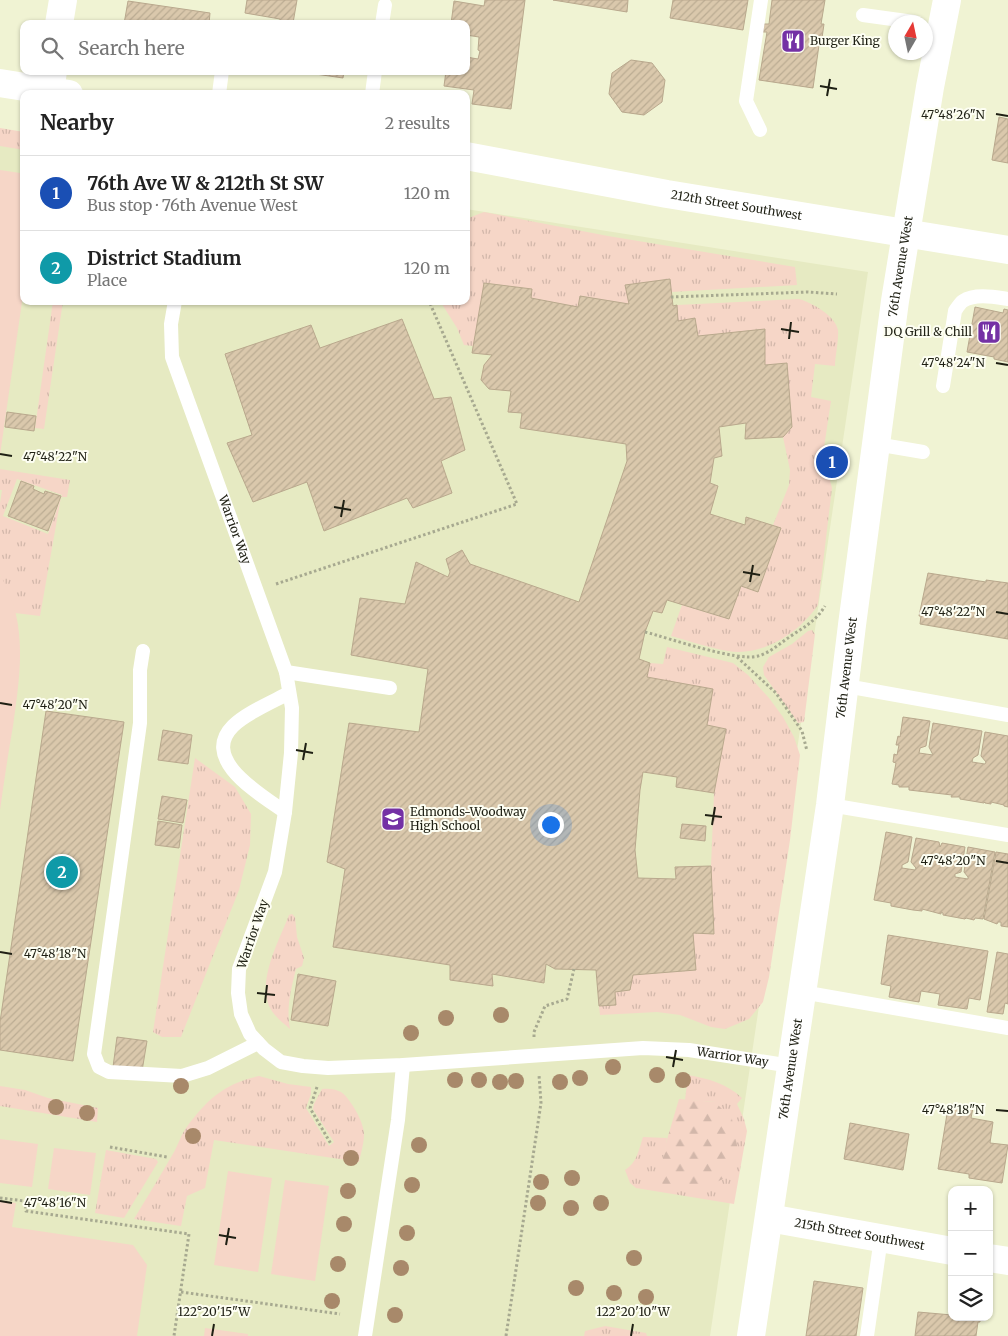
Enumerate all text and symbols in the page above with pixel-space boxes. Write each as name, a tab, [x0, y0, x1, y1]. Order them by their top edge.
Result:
north arrow	[888, 15, 933, 60]
search box	[20, 20, 470, 75]
restaurant icon: Burger King	[780, 28, 806, 54]
place label: Burger King	[810, 33, 881, 48]
icon: search	[38, 34, 66, 62]
text: Search here	[78, 36, 185, 60]
text: 47°48'26"N	[921, 107, 986, 122]
text: Nearby	[40, 109, 114, 136]
text: 2 results	[385, 113, 450, 133]
text: 76th Ave W & 212th St SW	[87, 171, 324, 195]
text: 1	[52, 183, 60, 203]
text: 120 m	[404, 183, 450, 203]
street label: 212th Street Southwest	[670, 187, 804, 223]
text: Bus stop · 76th Avenue West	[87, 195, 298, 215]
street label: 76th Avenue West	[885, 214, 916, 318]
text: District Stadium	[87, 246, 241, 270]
text: 2	[51, 258, 61, 278]
text: 120 m	[404, 258, 450, 278]
text: Place	[87, 270, 127, 290]
restaurant icon: DQ Grill & Chill	[976, 319, 1002, 345]
place label: DQ Grill & Chill	[884, 324, 972, 339]
text: 47°48'24"N	[921, 355, 985, 370]
pin: 1	[816, 443, 848, 481]
text: 47°48'22"N	[23, 449, 88, 464]
street label: Warrior Way	[215, 492, 254, 566]
text: 47°48'22"N	[921, 604, 986, 619]
street label: 76th Avenue West	[833, 616, 860, 719]
text: 47°48'20"N	[23, 697, 88, 712]
place label: Edmonds-Woodway High School	[410, 804, 526, 833]
school or university icon: Edmonds-Woodway High School	[380, 806, 406, 832]
your location	[538, 812, 564, 838]
pin: 2	[46, 853, 78, 891]
text: 47°48'20"N	[921, 853, 986, 868]
street label: Warrior Way	[233, 897, 271, 971]
text: 47°48'18"N	[24, 946, 87, 961]
street label: 76th Avenue West	[775, 1017, 805, 1120]
street label: Warrior Way	[695, 1043, 770, 1069]
text: 47°48'18"N	[922, 1102, 985, 1117]
map controls	[948, 1186, 993, 1321]
button: +	[948, 1186, 993, 1231]
text: 47°48'16"N	[24, 1195, 87, 1210]
street label: 215th Street Southwest	[793, 1215, 926, 1253]
button: −	[948, 1231, 993, 1276]
button: layers	[948, 1276, 993, 1321]
text: 122°20'15"W	[178, 1304, 251, 1319]
text: 122°20'10"W	[596, 1304, 671, 1319]

